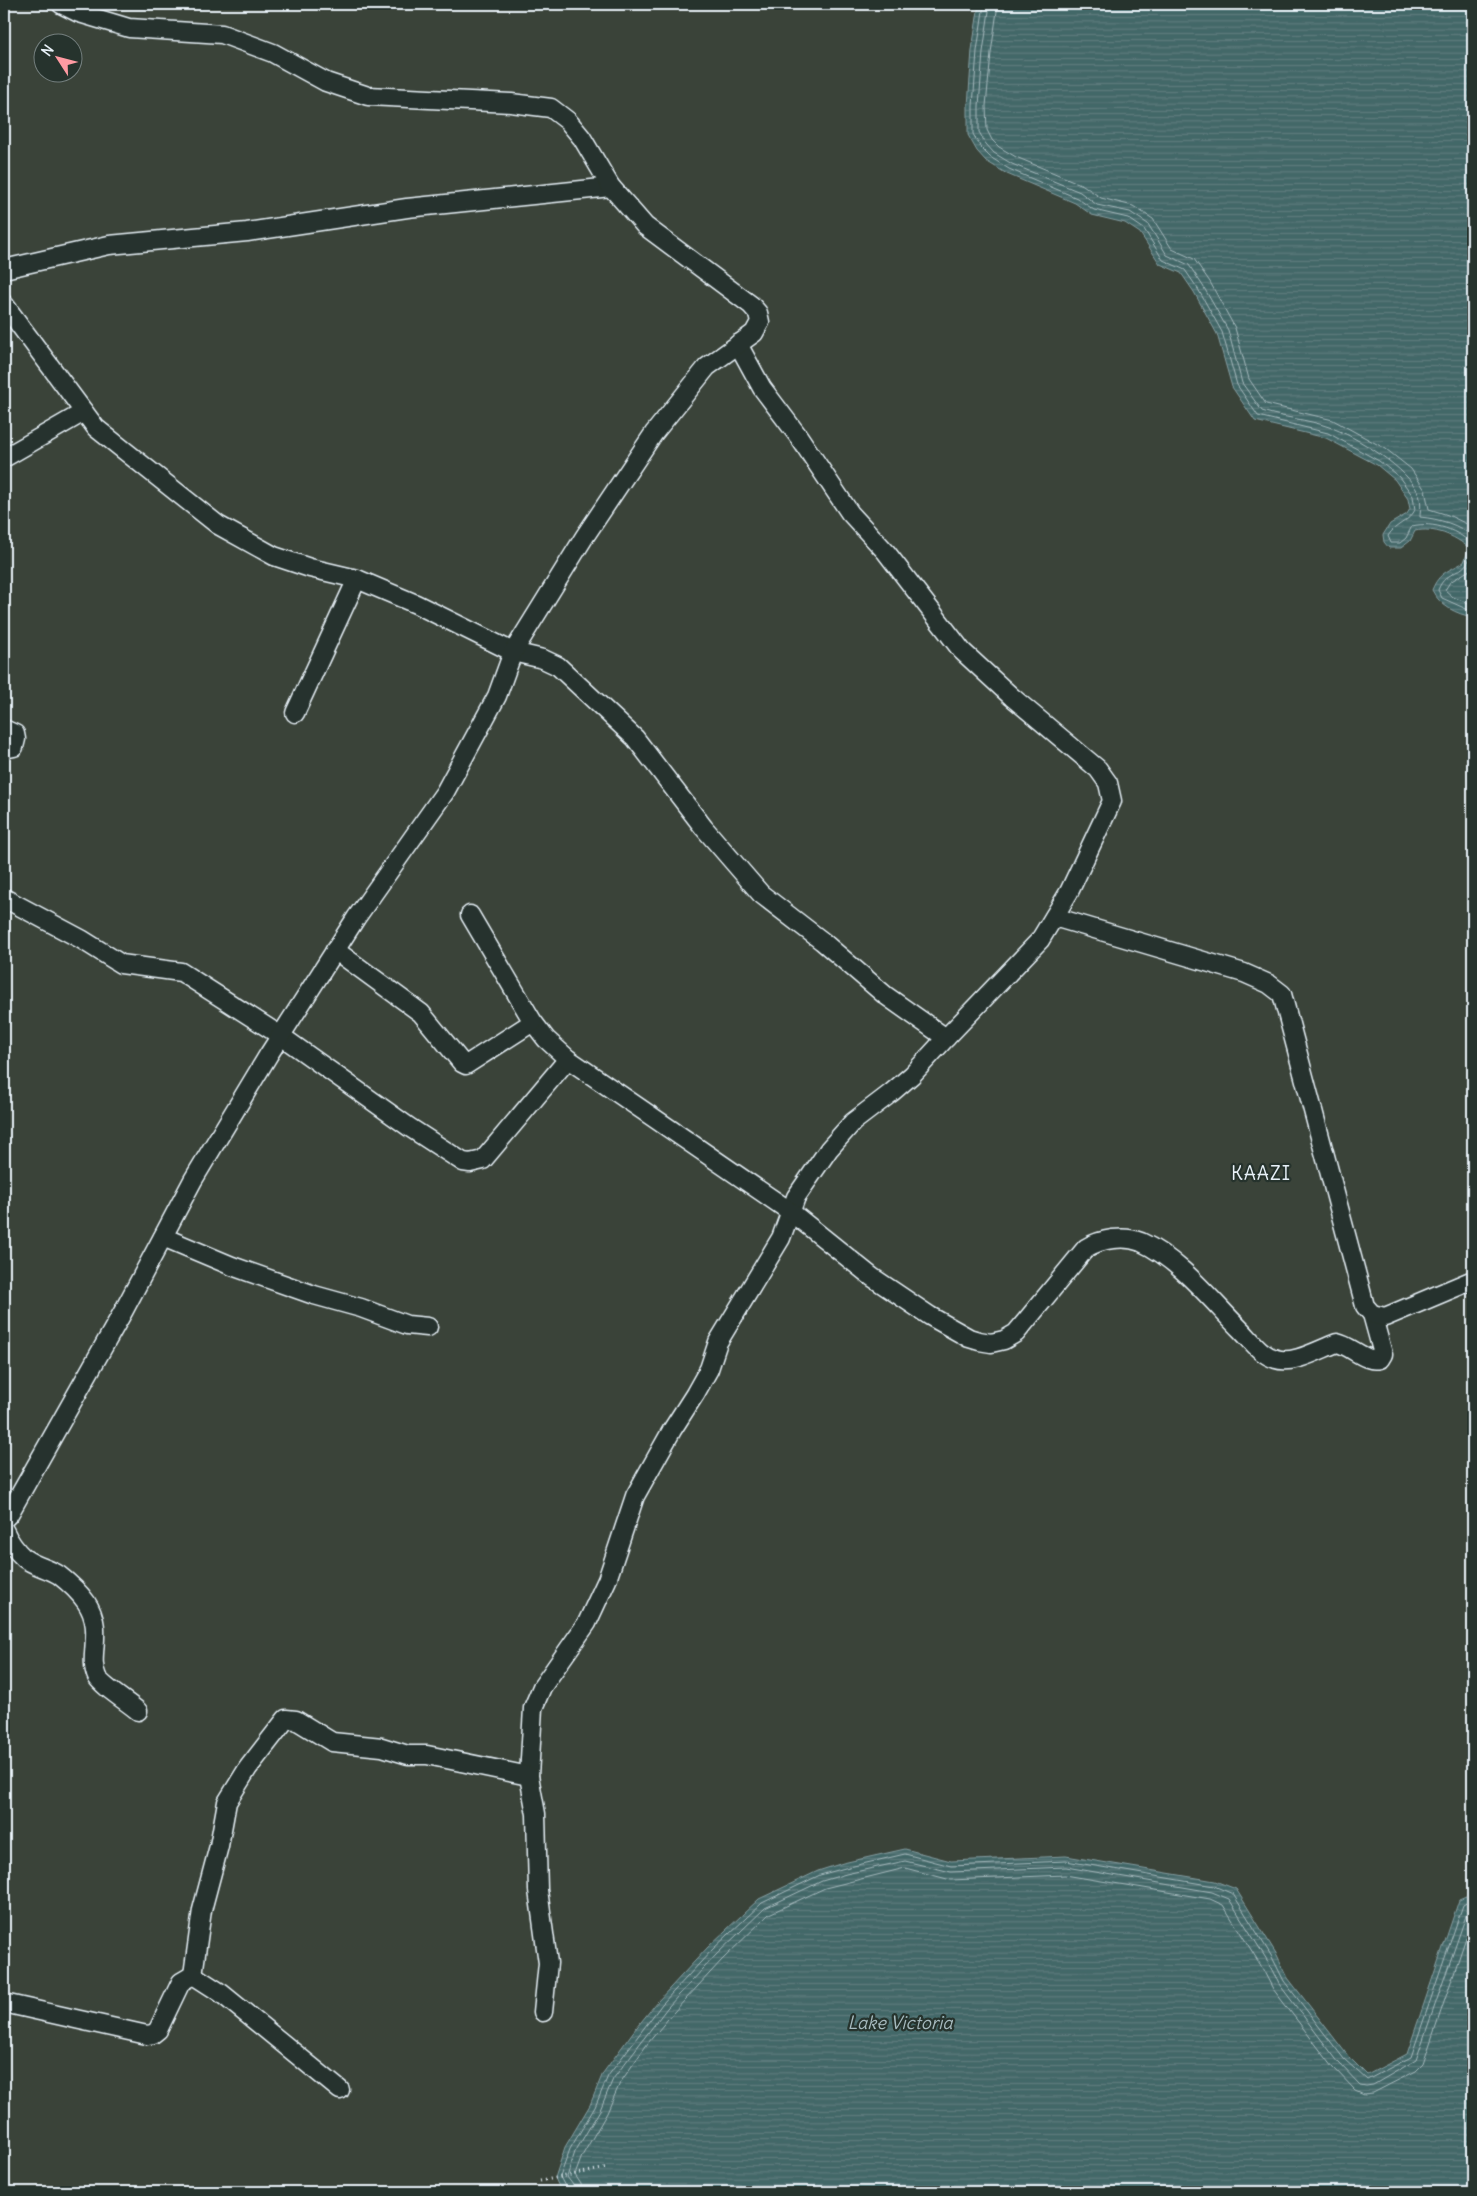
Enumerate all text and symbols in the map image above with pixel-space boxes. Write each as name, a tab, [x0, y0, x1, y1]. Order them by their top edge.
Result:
north arrow	[32, 32, 82, 82]
text: N	[37, 41, 58, 60]
district label: KAAZI	[1231, 1161, 1291, 1185]
water label: Lake Victoria	[847, 2011, 954, 2034]

